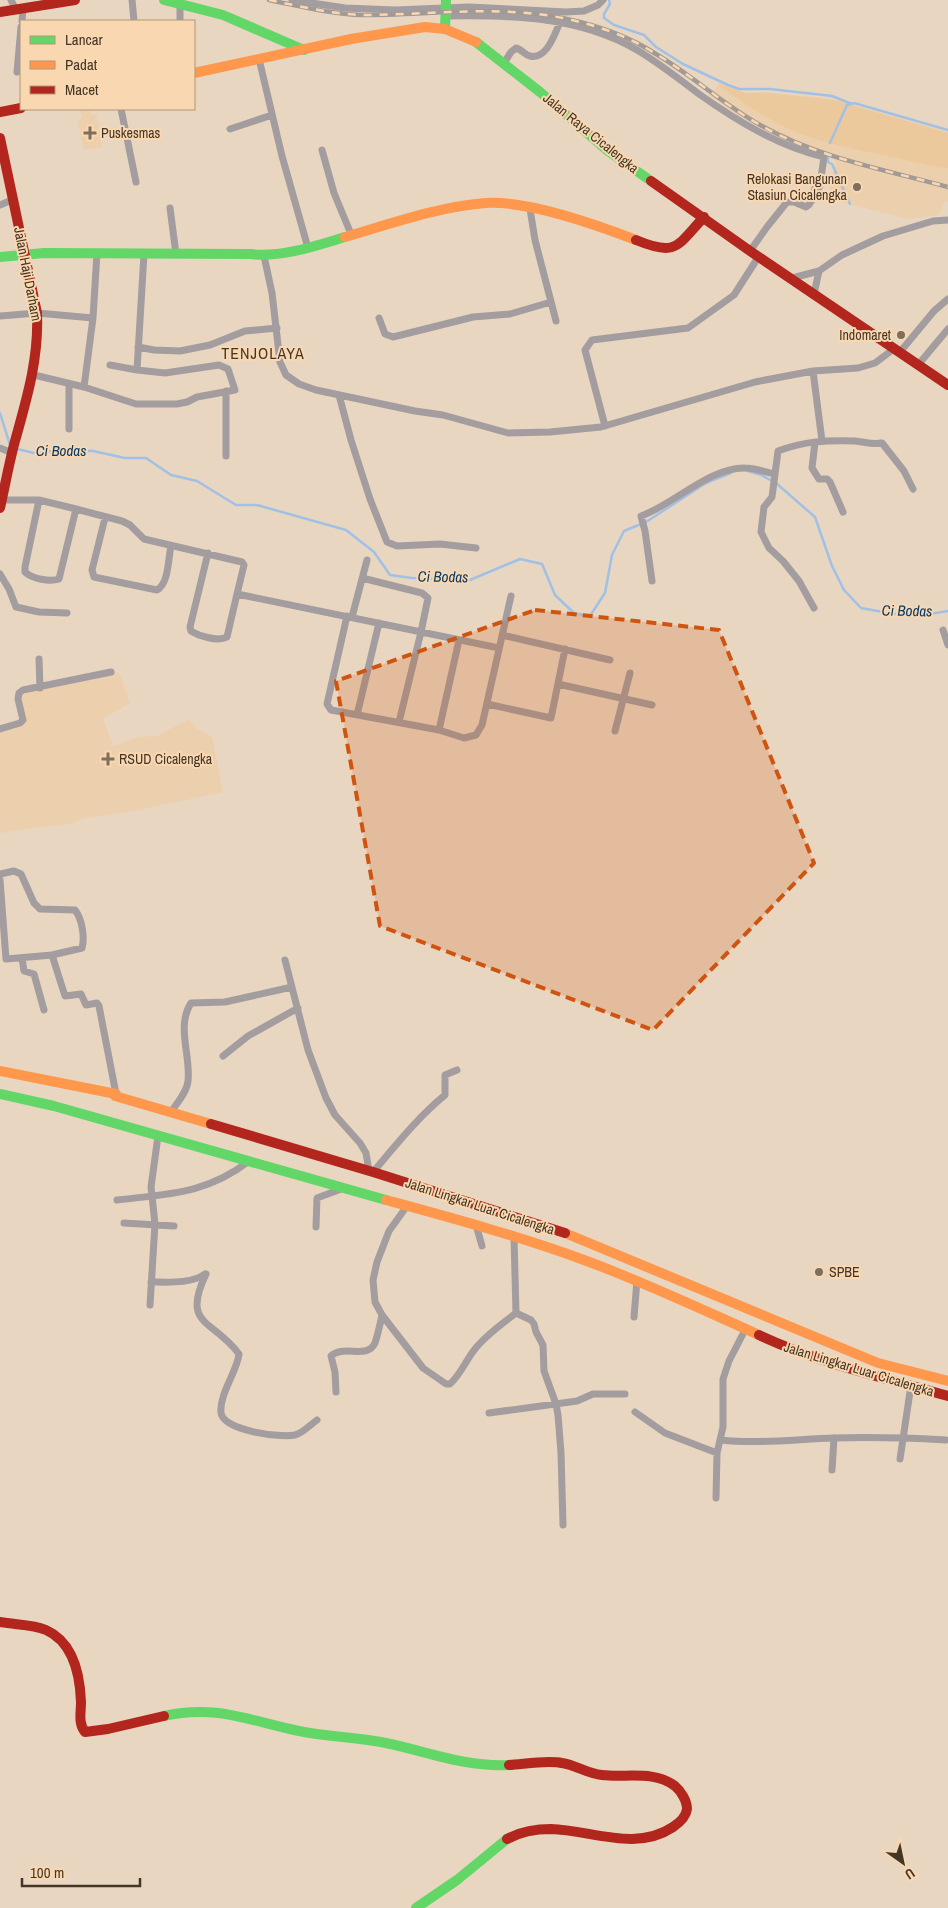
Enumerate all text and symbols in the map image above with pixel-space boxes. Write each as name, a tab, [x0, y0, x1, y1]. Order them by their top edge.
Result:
legend	[20, 20, 195, 110]
text: Lancar	[65, 29, 103, 50]
text: Padat	[65, 54, 98, 75]
text: Macet	[65, 79, 99, 100]
street label: Jalan Raya Cicalengka	[539, 89, 643, 178]
place label: Puskesmas	[101, 124, 161, 142]
marker: Puskesmas	[83, 126, 97, 140]
place label: Relokasi Bangunan Stasiun Cicalengka	[747, 170, 848, 204]
marker: Relokasi Bangunan Stasiun Cicalengka	[851, 181, 863, 193]
street label: Jalan Haji Darham	[10, 226, 46, 322]
place label: Indomaret	[839, 326, 891, 344]
marker: Indomaret	[895, 329, 907, 341]
district label: TENJOLAYA	[221, 342, 305, 364]
water label: Ci Bodas	[36, 440, 86, 461]
water label: Ci Bodas	[418, 566, 468, 587]
water label: Ci Bodas	[882, 600, 932, 621]
place label: RSUD Cicalengka	[119, 750, 213, 768]
marker: RSUD Cicalengka	[101, 752, 115, 766]
street label: Jalan Lingkar Luar Cicalengka	[403, 1173, 557, 1239]
place label: SPBE	[829, 1263, 860, 1281]
marker: SPBE	[813, 1266, 825, 1278]
street label: Jalan Lingkar Luar Cicalengka	[782, 1338, 937, 1401]
north arrow	[878, 1838, 928, 1888]
scale bar	[22, 1856, 140, 1888]
text: 100 m	[30, 1862, 64, 1883]
text: U	[902, 1864, 918, 1884]

